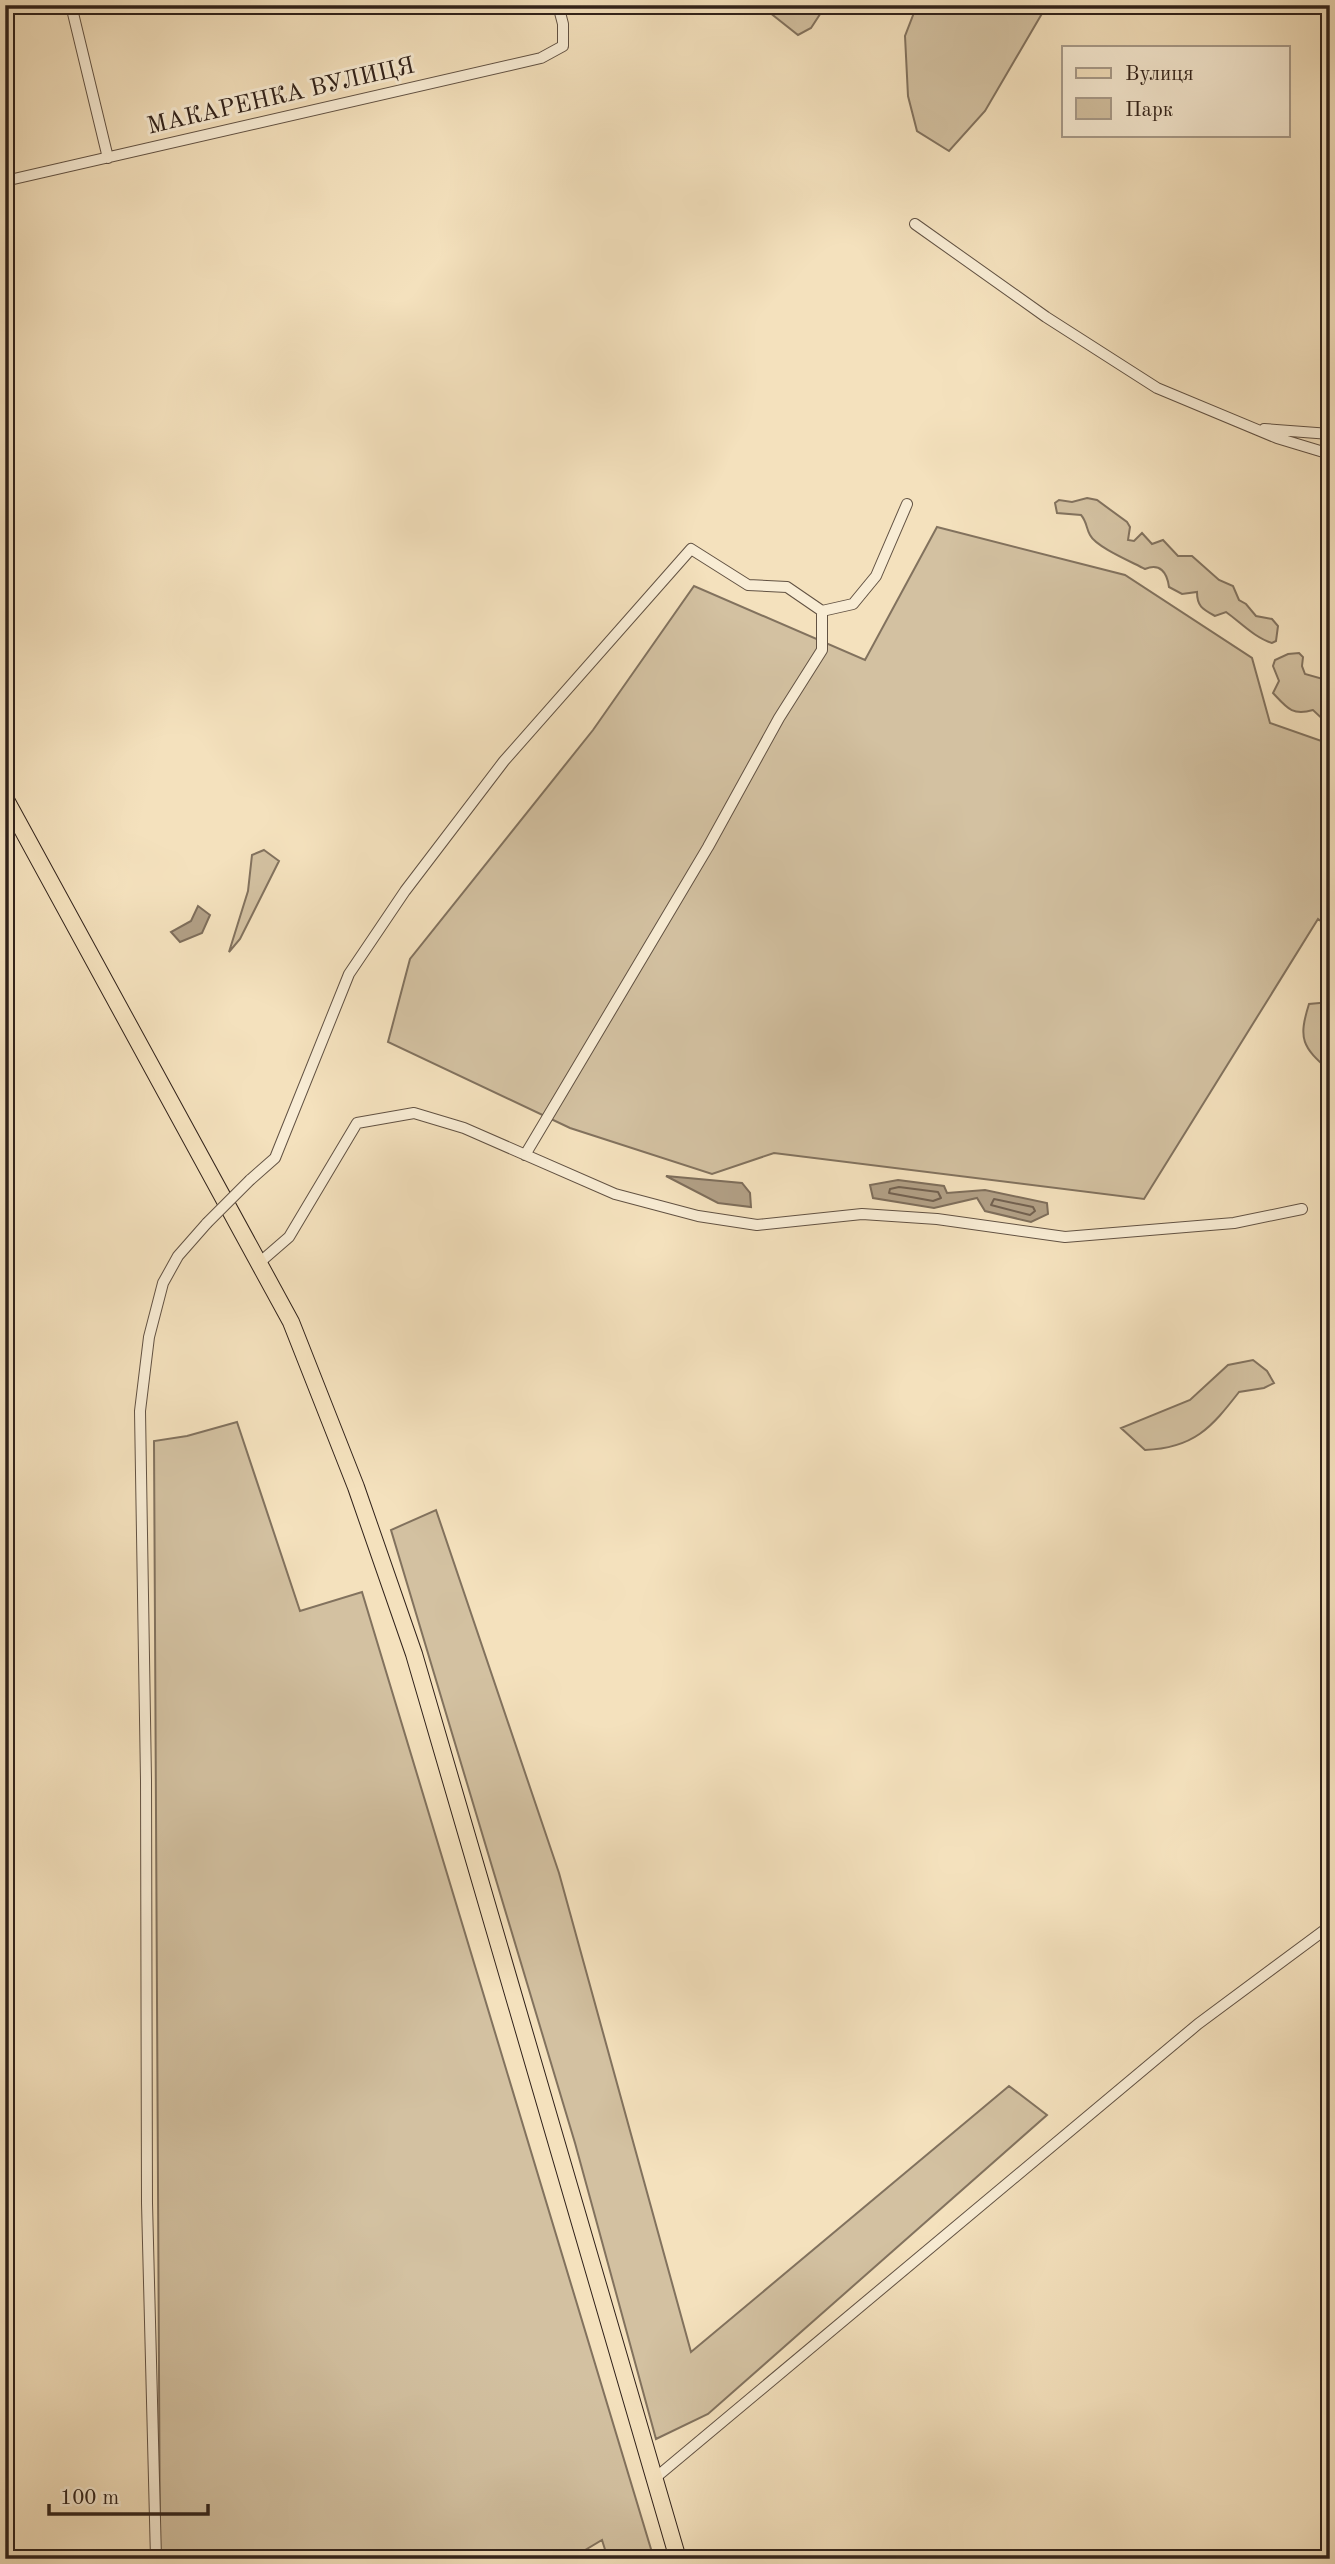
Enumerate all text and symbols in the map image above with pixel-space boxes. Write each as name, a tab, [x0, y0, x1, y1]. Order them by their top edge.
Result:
legend	[1062, 46, 1290, 136]
street label: МАКАРЕНКА ВУЛИЦЯ	[145, 55, 417, 139]
text: Вулиця	[1125, 64, 1194, 85]
text: Парк	[1125, 100, 1174, 121]
scale bar	[49, 2473, 208, 2517]
text: 100 m	[60, 2488, 119, 2509]

